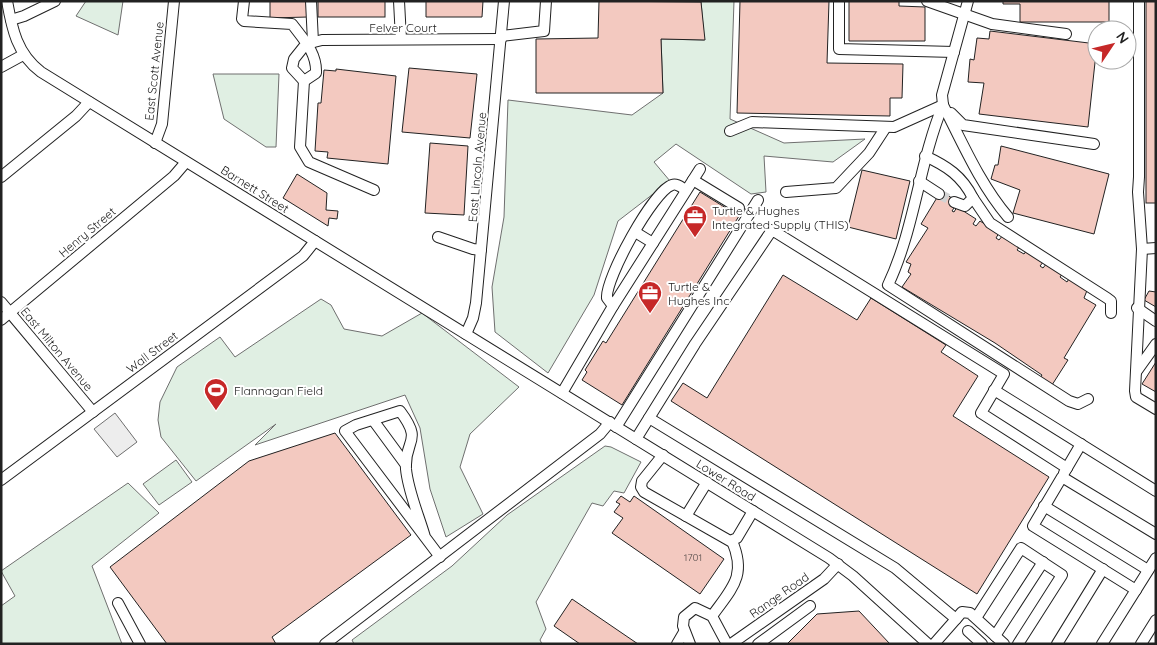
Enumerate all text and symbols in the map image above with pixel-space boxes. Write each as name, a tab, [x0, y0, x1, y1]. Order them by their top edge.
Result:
street label: East Scott Avenue	[141, 20, 167, 121]
street label: Felver Court	[369, 20, 437, 35]
north arrow	[1087, 20, 1137, 70]
text: N	[1112, 28, 1133, 47]
street label: East Lincoln Avenue	[465, 111, 489, 223]
street label: Barnett Street	[218, 162, 292, 216]
place label: Turtle & Hughes Integrated Supply (THIS)	[712, 203, 849, 232]
street label: Henry Street	[55, 204, 119, 260]
office icon: Turtle & Hughes Integrated Supply (THIS)	[682, 204, 708, 238]
place label: Turtle & Hughes Inc	[668, 279, 730, 308]
office icon: Turtle & Hughes Inc	[637, 280, 663, 314]
street label: East Milton Avenue	[18, 304, 97, 394]
street label: Wall Street	[123, 328, 181, 376]
sports icon: Flannagan Field	[203, 377, 229, 411]
place label: Flannagan Field	[234, 383, 323, 398]
street label: Lower Road	[694, 456, 758, 504]
house number: 1701	[684, 551, 702, 564]
street label: Range Road	[746, 569, 812, 621]

